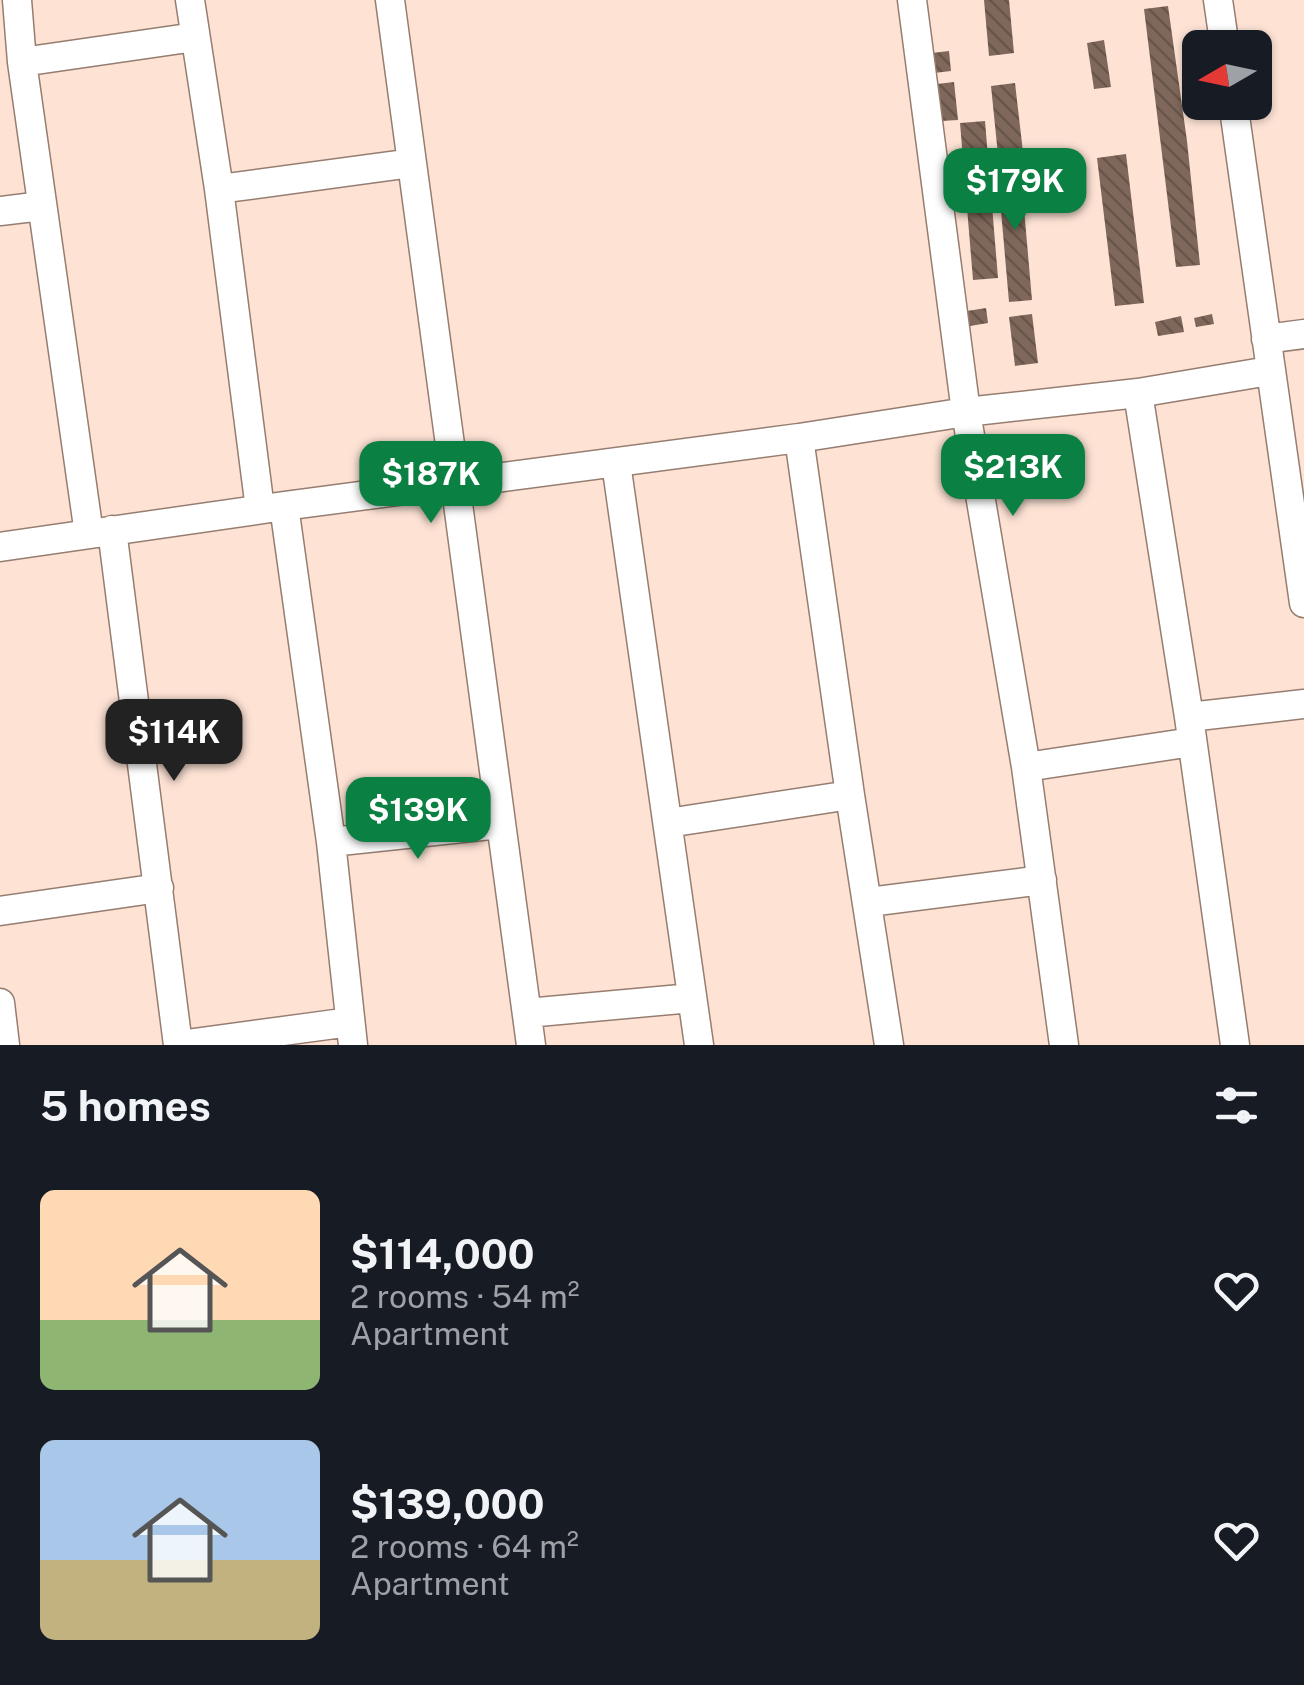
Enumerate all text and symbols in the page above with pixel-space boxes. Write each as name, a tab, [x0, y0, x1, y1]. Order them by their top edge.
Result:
north arrow	[1182, 30, 1272, 120]
map controls	[1182, 30, 1272, 120]
pin: $179K	[945, 148, 1085, 233]
text: $179K	[965, 162, 1065, 199]
pin: $213K	[943, 434, 1083, 519]
pin: $187K	[361, 441, 501, 526]
text: $213K	[963, 448, 1063, 485]
text: $187K	[381, 455, 481, 492]
pin: $114K	[104, 699, 244, 784]
text: $114K	[127, 713, 221, 750]
pin: $139K	[348, 777, 488, 862]
text: $139K	[368, 791, 468, 828]
icon: filters	[1209, 1078, 1264, 1133]
text: 5 homes	[40, 1081, 211, 1130]
text: $114,000	[350, 1229, 535, 1278]
icon: home	[120, 1230, 240, 1350]
icon: heart	[1209, 1263, 1264, 1318]
text: 2 rooms · 54 m²	[350, 1278, 579, 1315]
text: Apartment	[350, 1315, 510, 1352]
text: $139,000	[350, 1479, 545, 1528]
icon: home	[120, 1480, 240, 1600]
icon: heart	[1209, 1513, 1264, 1568]
text: 2 rooms · 64 m²	[350, 1528, 579, 1565]
text: Apartment	[350, 1565, 510, 1602]

